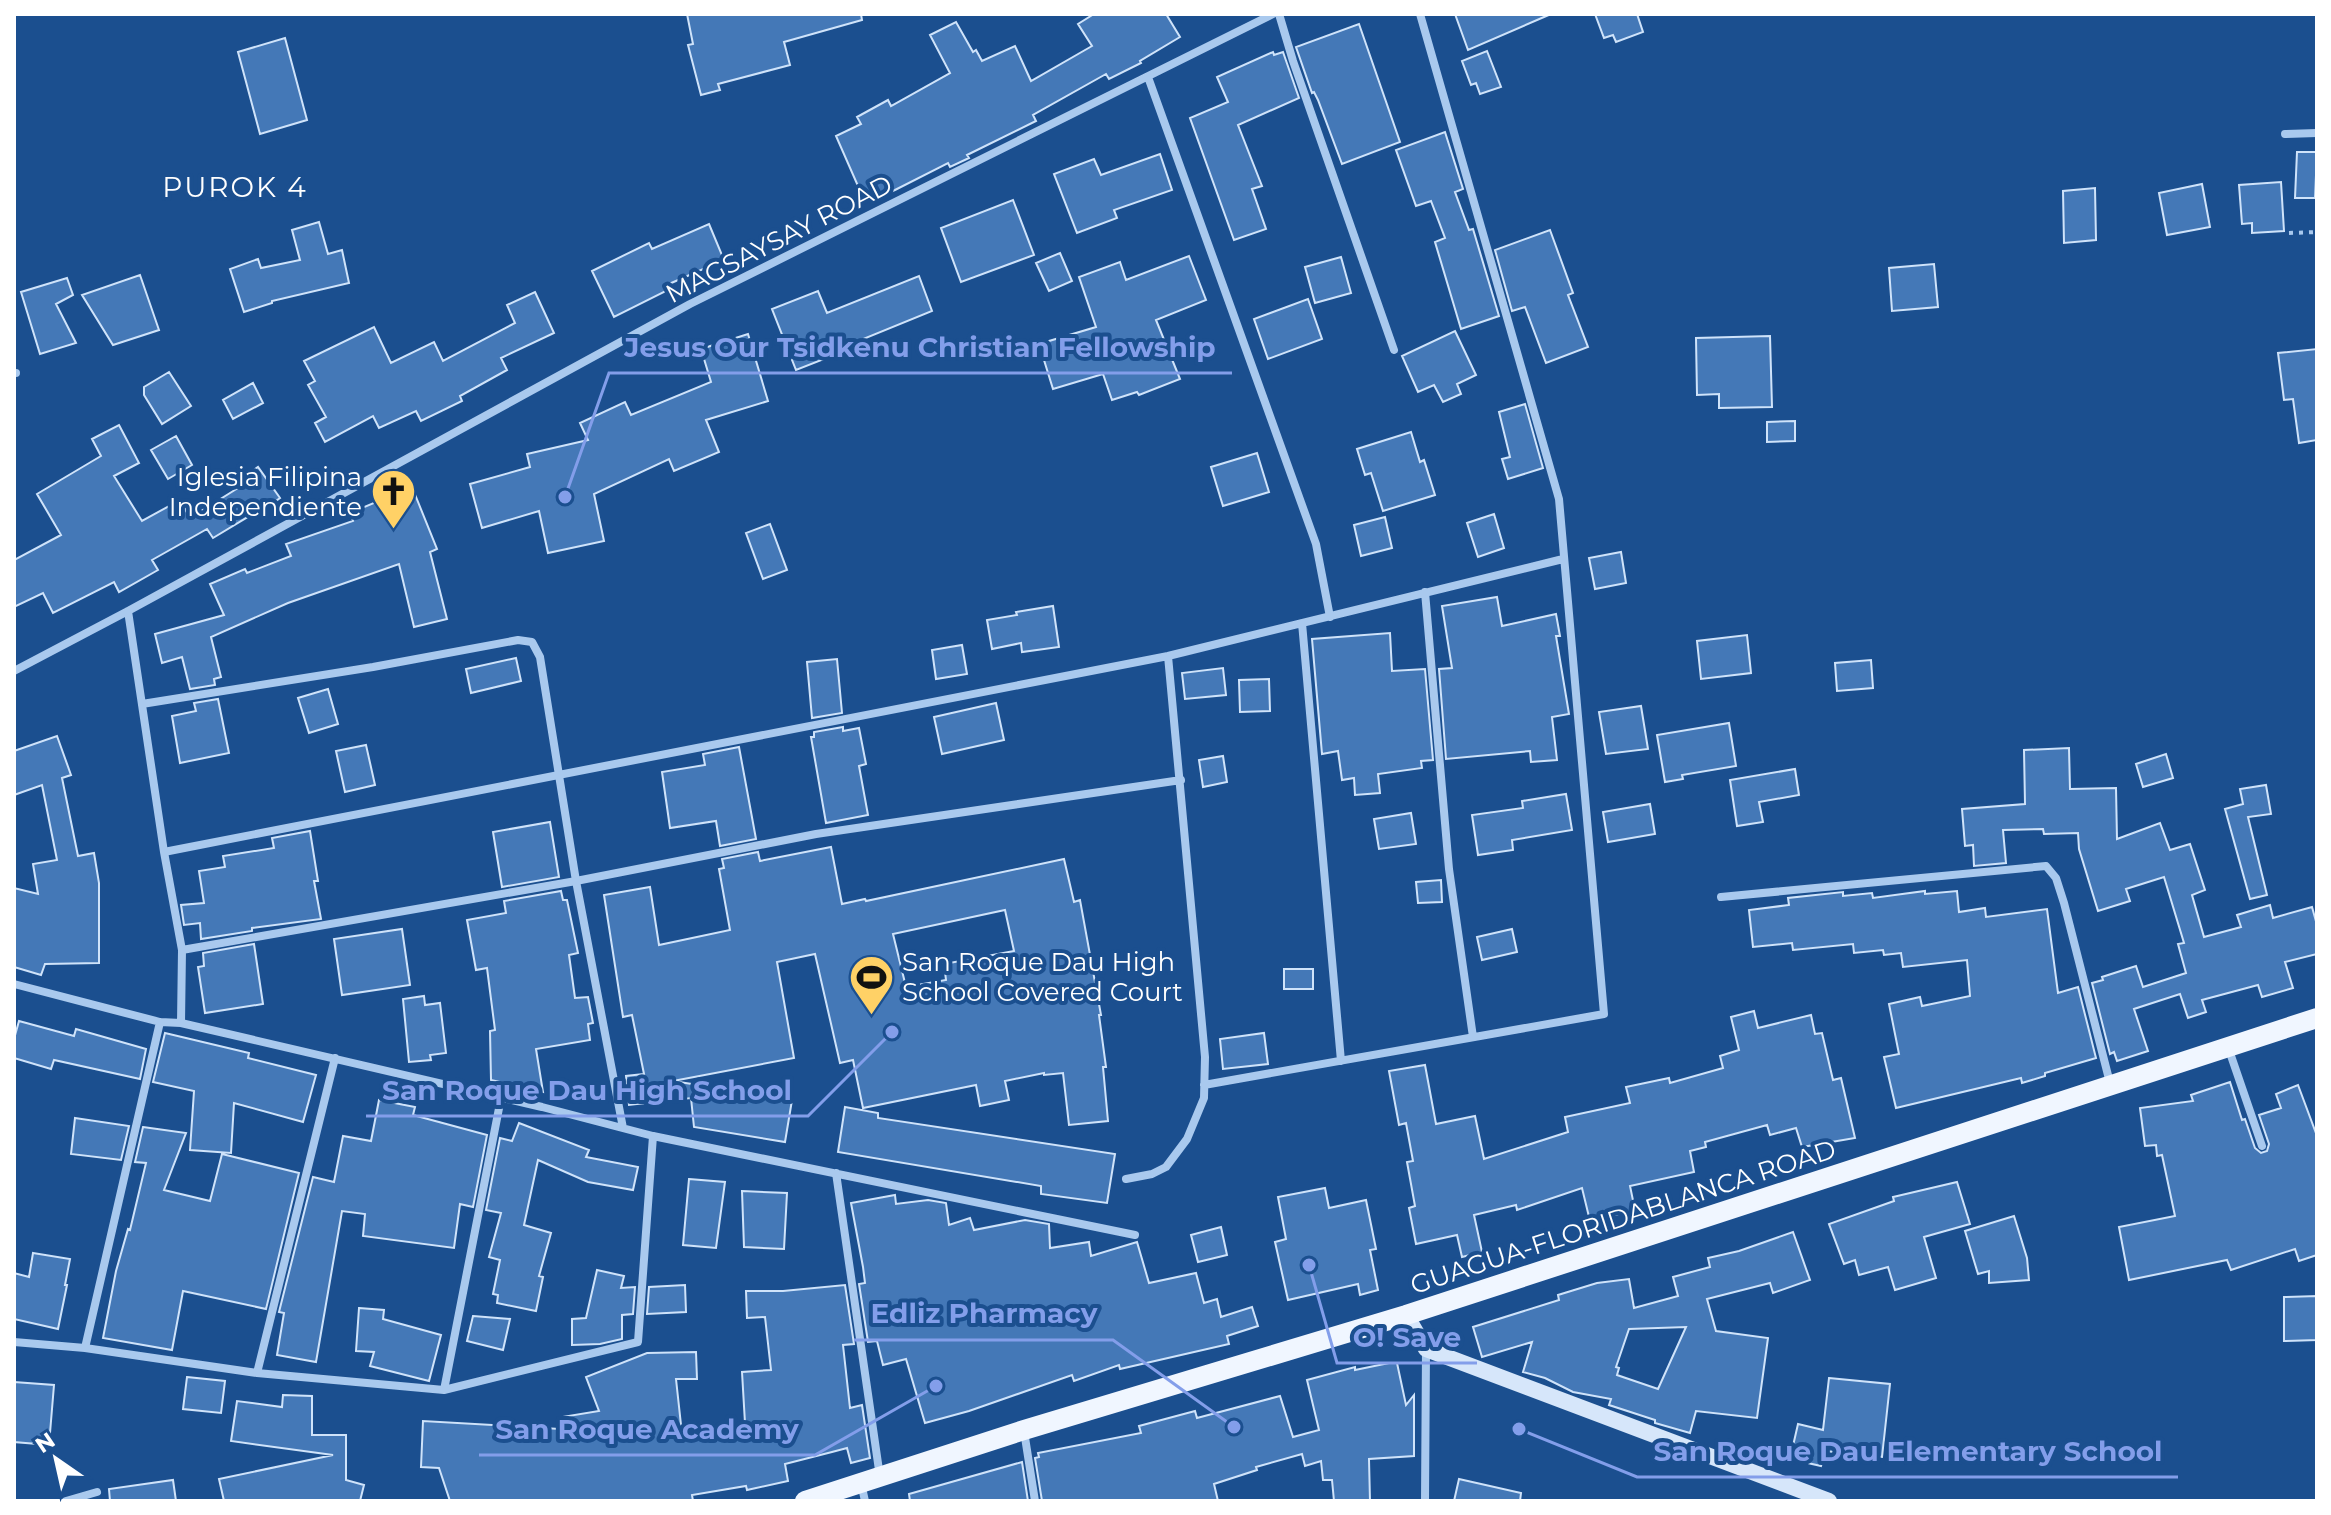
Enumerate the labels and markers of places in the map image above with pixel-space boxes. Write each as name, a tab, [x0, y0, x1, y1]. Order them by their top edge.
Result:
callout: Jesus Our Tsidkenu Christian Fellowship	[609, 321, 1232, 373]
place label: Iglesia Filipina Independiente	[169, 461, 362, 523]
church icon: Iglesia Filipina Independiente	[369, 468, 417, 531]
place label: San Roque Dau High School Covered Court	[902, 946, 1183, 1008]
sports icon: San Roque Dau High School Covered Court	[847, 953, 895, 1016]
callout: San Roque Dau High School	[366, 1064, 808, 1116]
callout: Edliz Pharmacy	[854, 1288, 1113, 1340]
callout: O! Save	[1337, 1311, 1477, 1363]
callout: San Roque Academy	[479, 1403, 815, 1455]
callout: San Roque Dau Elementary School	[1637, 1425, 2178, 1477]

